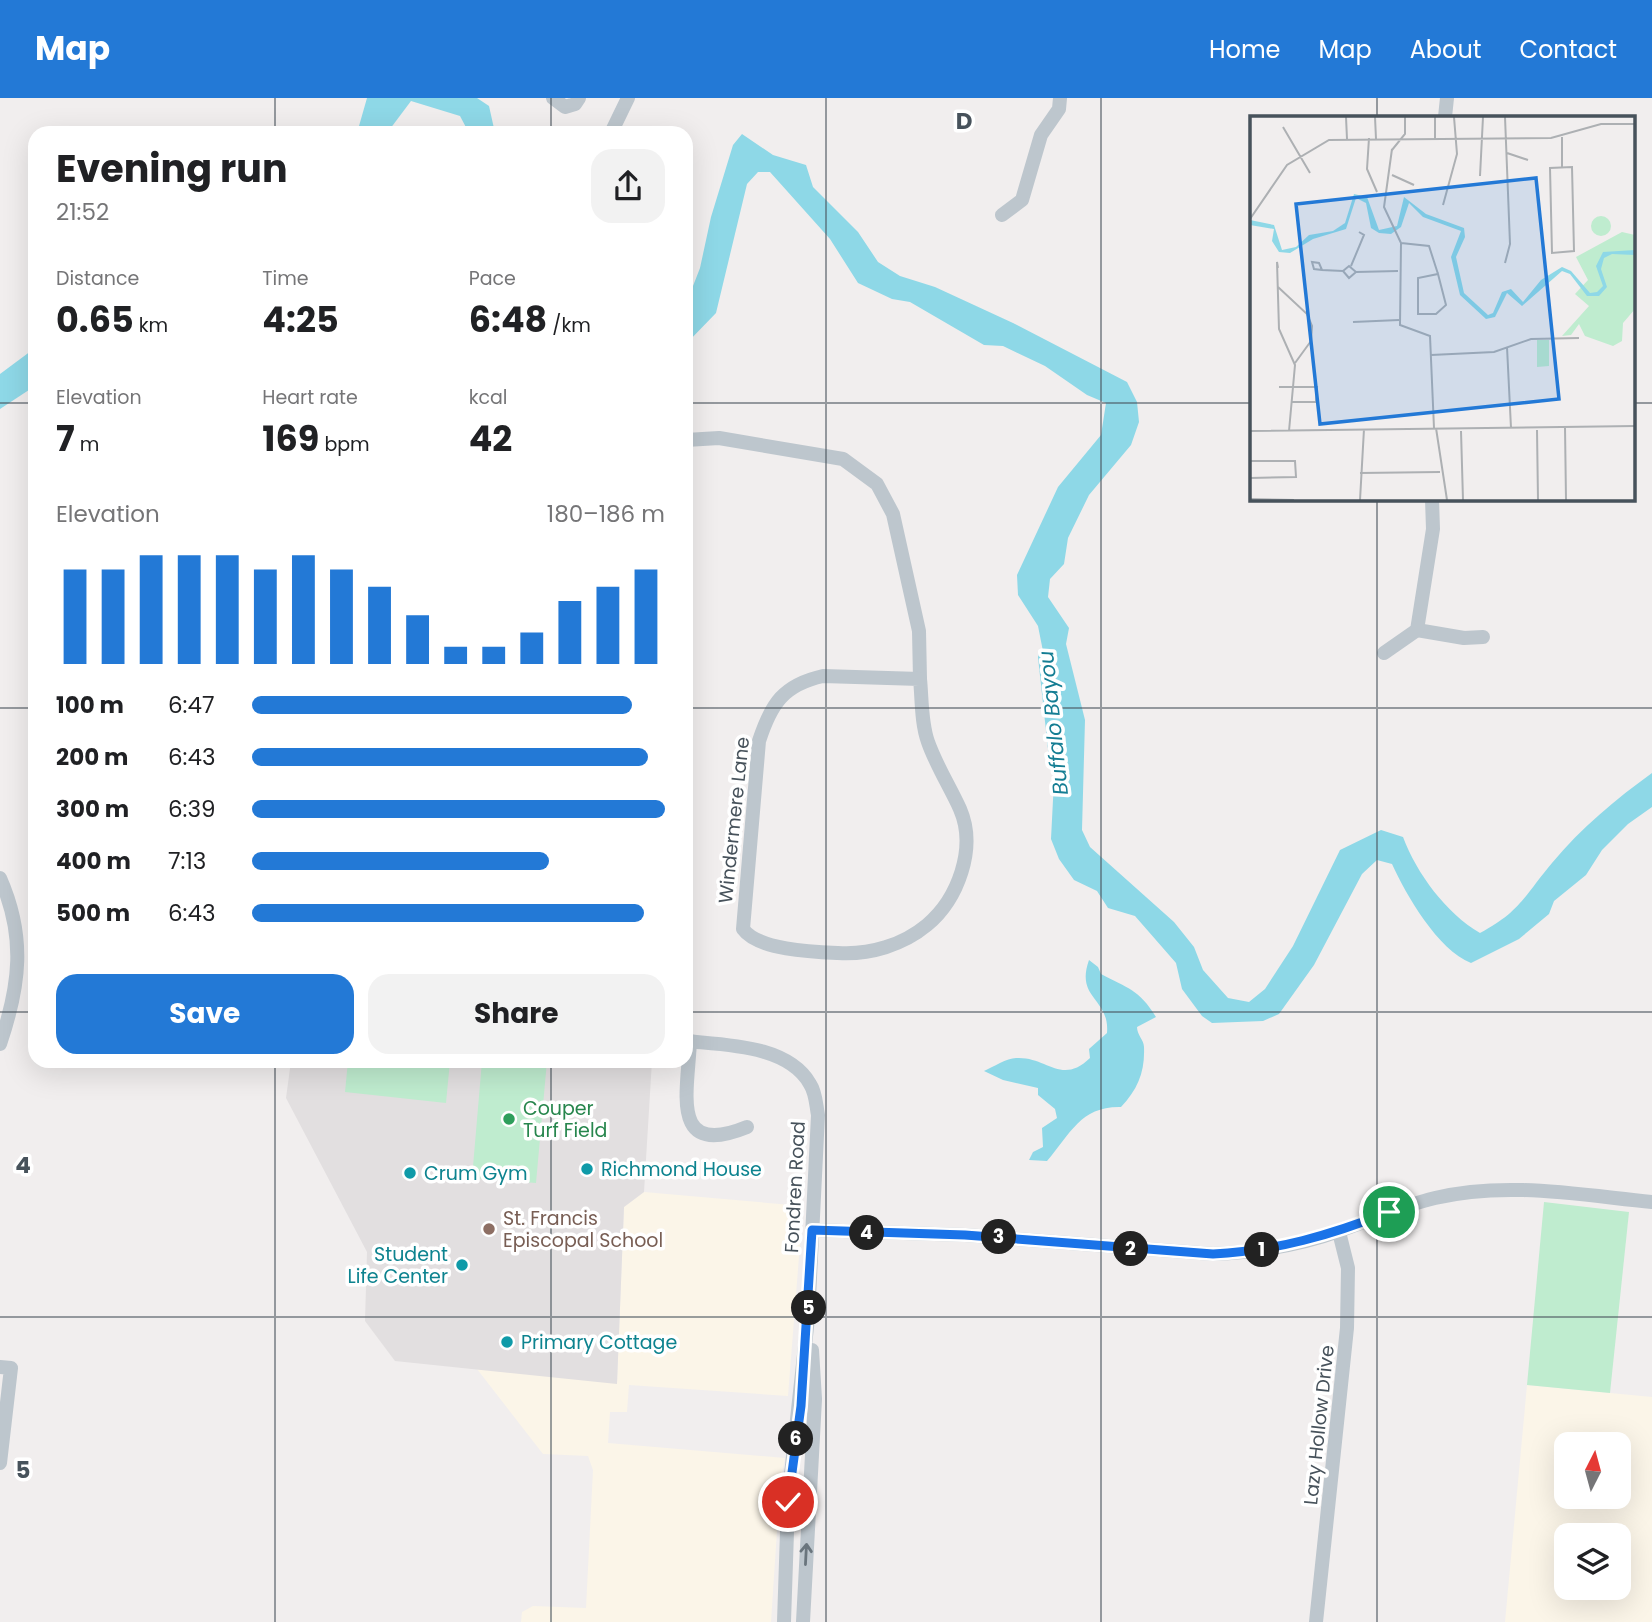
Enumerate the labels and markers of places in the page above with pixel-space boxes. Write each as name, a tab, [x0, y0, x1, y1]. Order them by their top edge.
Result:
place label: Couper Turf Field	[523, 1095, 607, 1144]
marker: Couper Turf Field	[501, 1111, 517, 1127]
place label: Richmond House	[601, 1156, 762, 1183]
place label: Crum Gym	[424, 1160, 528, 1187]
marker: Richmond House	[579, 1161, 595, 1177]
marker: Crum Gym	[402, 1165, 418, 1181]
pin	[1359, 1182, 1419, 1242]
place label: St. Francis Episcopal School	[503, 1205, 663, 1254]
pin: 4	[850, 1216, 884, 1250]
pin: 3	[982, 1220, 1016, 1254]
marker: St. Francis Episcopal School	[481, 1221, 497, 1237]
pin: 2	[1114, 1232, 1148, 1266]
pin: 1	[1244, 1232, 1280, 1268]
place label: Student Life Center	[348, 1241, 448, 1290]
marker: Student Life Center	[454, 1257, 470, 1273]
pin: 5	[792, 1290, 826, 1326]
place label: Primary Cottage	[521, 1329, 677, 1356]
marker: Primary Cottage	[499, 1334, 515, 1350]
pin: 6	[778, 1422, 814, 1456]
pin	[758, 1472, 818, 1532]

